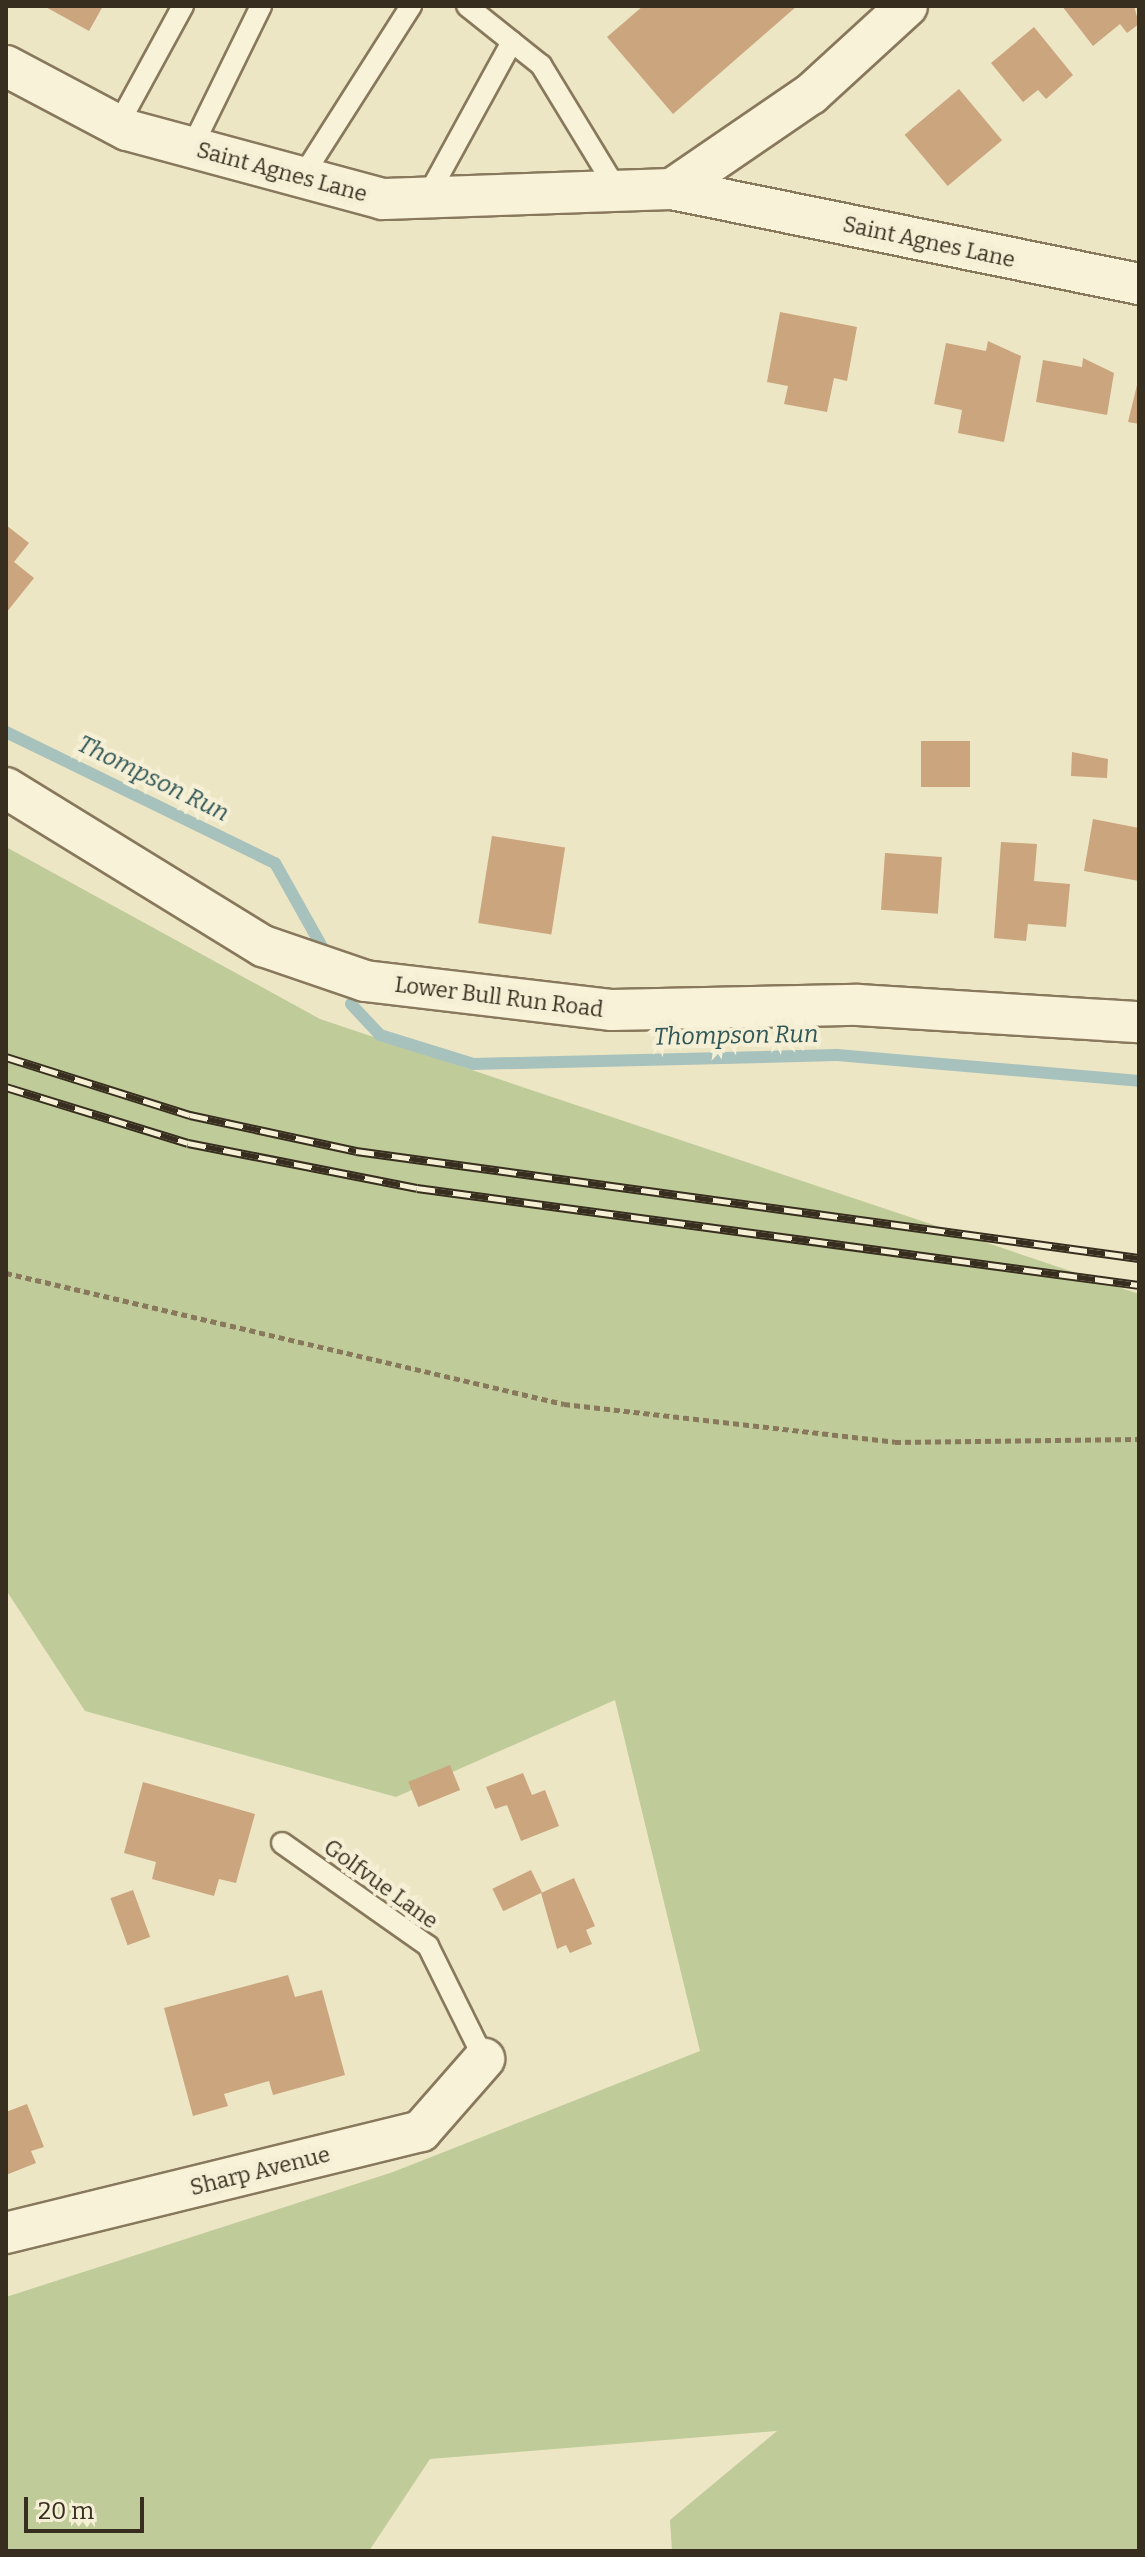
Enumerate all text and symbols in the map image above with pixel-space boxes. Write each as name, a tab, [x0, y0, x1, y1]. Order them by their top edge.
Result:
street label: Saint Agnes Lane	[194, 137, 370, 207]
street label: Saint Agnes Lane	[841, 211, 1017, 273]
water label: Thompson Run	[73, 730, 233, 828]
street label: Lower Bull Run Road	[393, 971, 605, 1023]
water label: Thompson Run	[653, 1020, 819, 1052]
street label: Golfvue Lane	[319, 1834, 443, 1934]
street label: Sharp Avenue	[187, 2141, 333, 2201]
scale bar	[28, 2481, 148, 2531]
text: 20 m	[38, 2497, 94, 2525]

